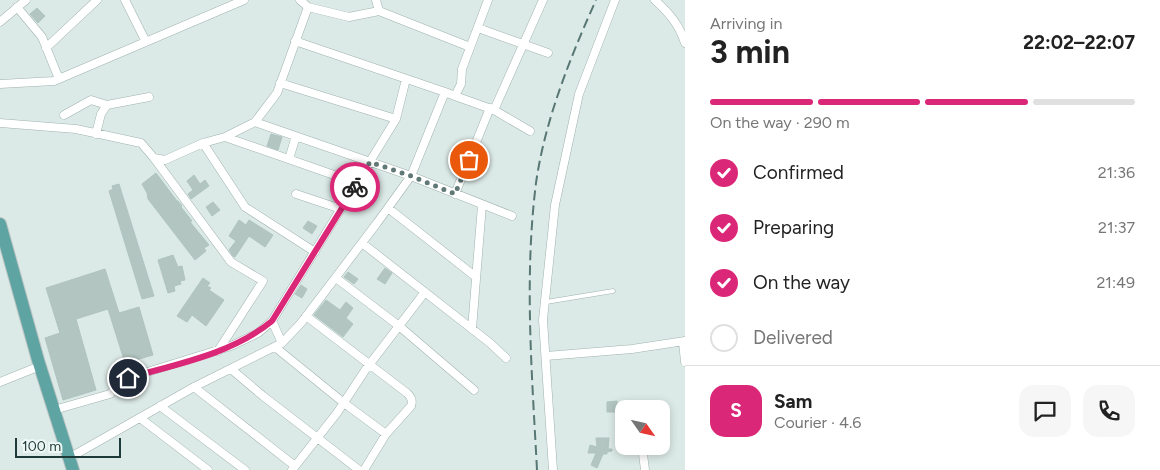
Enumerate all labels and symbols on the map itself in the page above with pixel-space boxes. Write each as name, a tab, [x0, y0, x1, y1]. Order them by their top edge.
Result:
pin	[448, 139, 490, 181]
courier	[330, 162, 380, 212]
pin	[107, 357, 149, 399]
north arrow	[615, 400, 670, 455]
scale bar	[15, 435, 121, 458]

